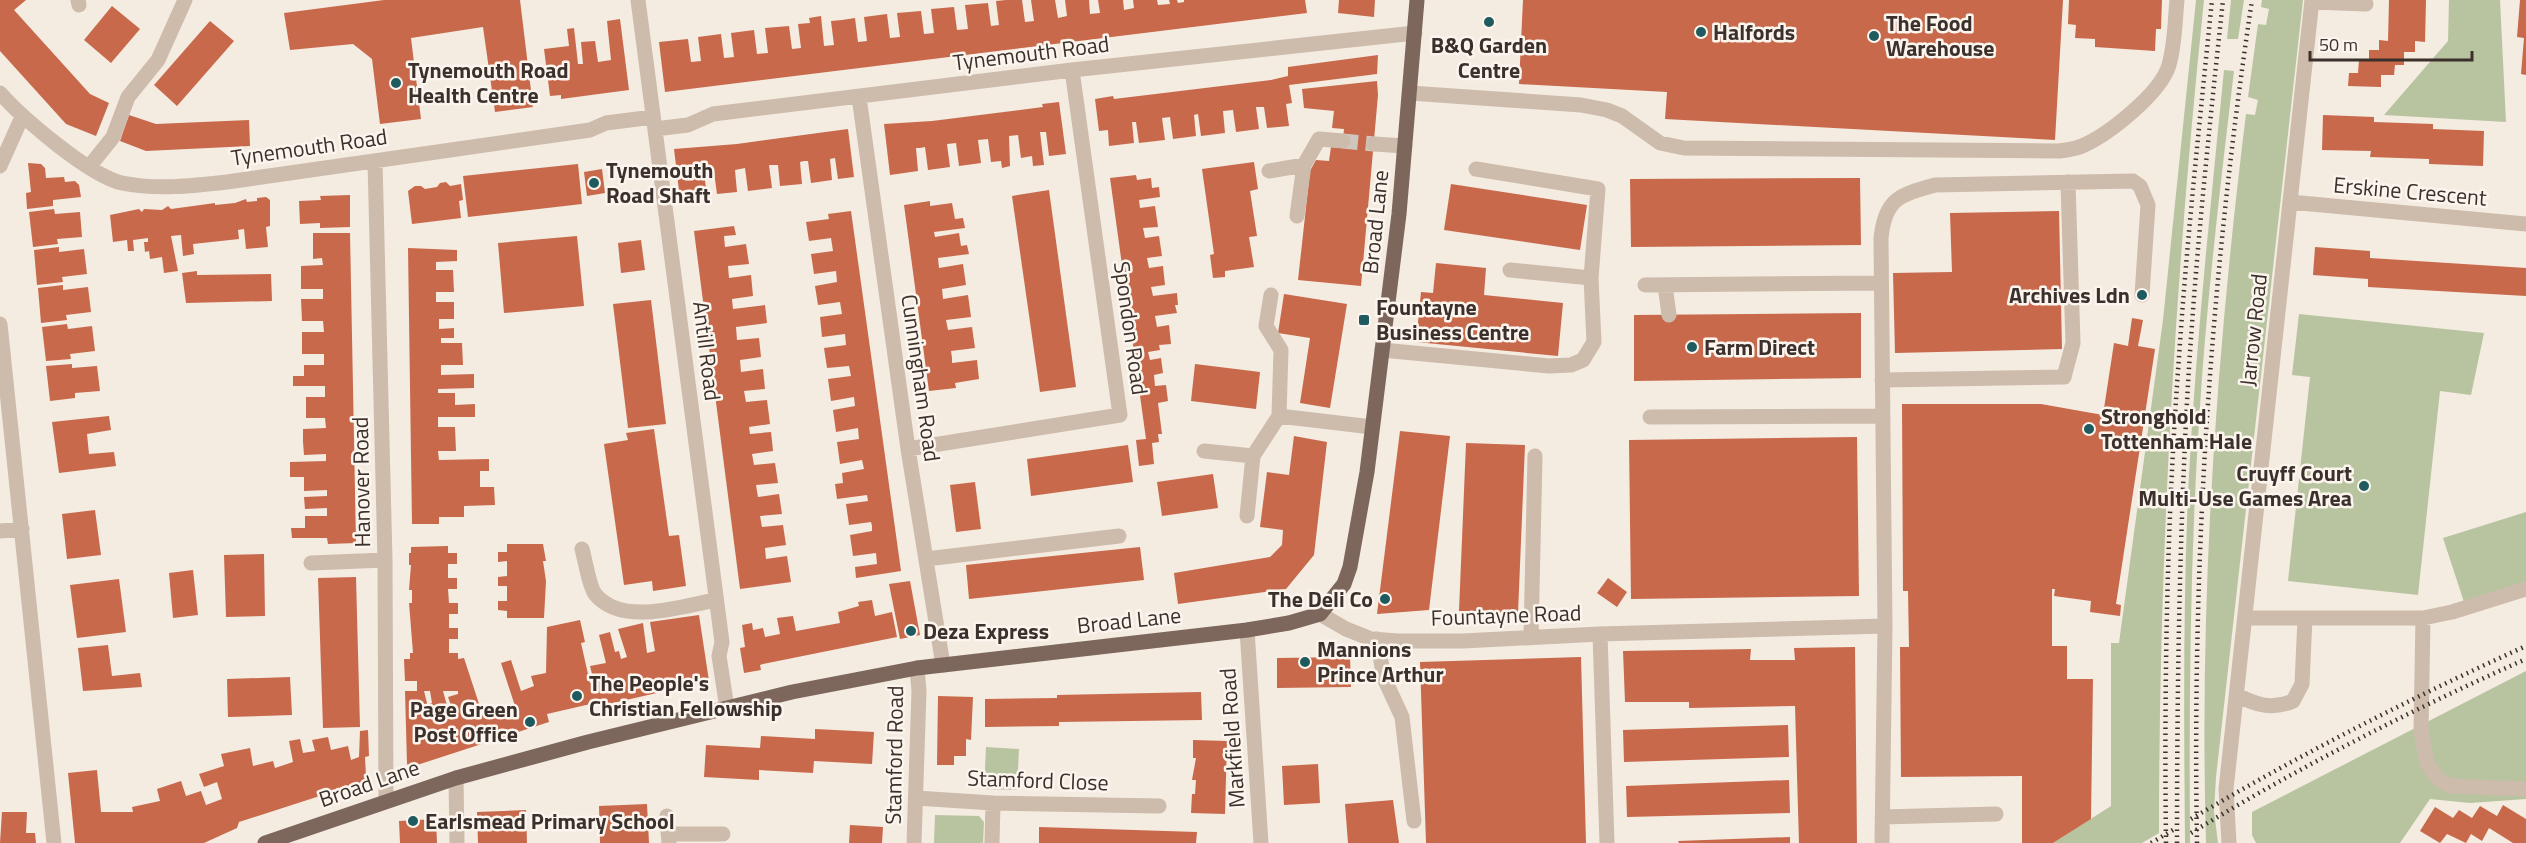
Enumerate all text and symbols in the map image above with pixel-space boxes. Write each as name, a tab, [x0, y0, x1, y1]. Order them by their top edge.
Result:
place label: The Food Warehouse	[1886, 6, 1994, 65]
marker: B&Q Garden Centre	[1482, 15, 1496, 29]
place label: Halfords	[1713, 15, 1795, 49]
scale bar	[2310, 24, 2472, 62]
marker: Halfords	[1694, 25, 1708, 39]
street label: Tynemouth Road	[951, 27, 1111, 79]
place label: B&Q Garden Centre	[1431, 28, 1547, 87]
marker: The Food Warehouse	[1867, 29, 1881, 43]
text: 50 m	[2319, 31, 2358, 58]
place label: Tynemouth Road Health Centre	[408, 53, 569, 112]
marker: Tynemouth Road Health Centre	[389, 76, 403, 90]
street label: Tynemouth Road	[229, 119, 389, 175]
place label: Tynemouth Road Shaft	[606, 153, 713, 212]
street label: Erskine Crescent	[2332, 167, 2488, 215]
street label: Broad Lane	[1353, 168, 1397, 276]
marker: Tynemouth Road Shaft	[587, 176, 601, 190]
street label: Spondon Road	[1105, 259, 1157, 397]
street label: Jarrow Road	[2230, 272, 2276, 388]
place label: Archives Ldn	[2009, 278, 2130, 312]
marker: Archives Ldn	[2135, 288, 2149, 302]
place label: Fountayne Business Centre	[1376, 290, 1529, 349]
street label: Cunningham Road	[892, 292, 950, 464]
street label: Antill Road	[684, 299, 730, 403]
marker: Fountayne Business Centre	[1357, 313, 1371, 327]
place label: Farm Direct	[1704, 330, 1815, 364]
marker: Farm Direct	[1685, 340, 1699, 354]
place label: Stronghold Tottenham Hale	[2101, 399, 2252, 458]
street label: Hanover Road	[343, 416, 379, 548]
marker: Stronghold Tottenham Hale	[2082, 422, 2096, 436]
place label: Cruyff Court Multi-Use Games Area	[2138, 456, 2352, 515]
marker: Cruyff Court Multi-Use Games Area	[2357, 479, 2371, 493]
place label: The Deli Co	[1268, 582, 1373, 616]
marker: The Deli Co	[1378, 592, 1392, 606]
street label: Fountayne Road	[1430, 595, 1582, 635]
street label: Broad Lane	[1075, 598, 1183, 642]
place label: Deza Express	[923, 614, 1049, 648]
marker: Deza Express	[904, 624, 918, 638]
place label: Mannions Prince Arthur	[1317, 632, 1444, 691]
marker: Mannions Prince Arthur	[1298, 655, 1312, 669]
place label: The People's Christian Fellowship	[589, 666, 783, 725]
street label: Markfield Road	[1210, 667, 1254, 809]
street label: Stamford Road	[876, 685, 912, 825]
marker: The People's Christian Fellowship	[570, 689, 584, 703]
place label: Page Green Post Office	[410, 692, 518, 751]
marker: Page Green Post Office	[523, 715, 537, 729]
street label: Broad Lane	[314, 750, 424, 816]
street label: Stamford Close	[967, 761, 1109, 799]
place label: Earlsmead Primary School	[425, 804, 675, 838]
marker: Earlsmead Primary School	[406, 814, 420, 828]

